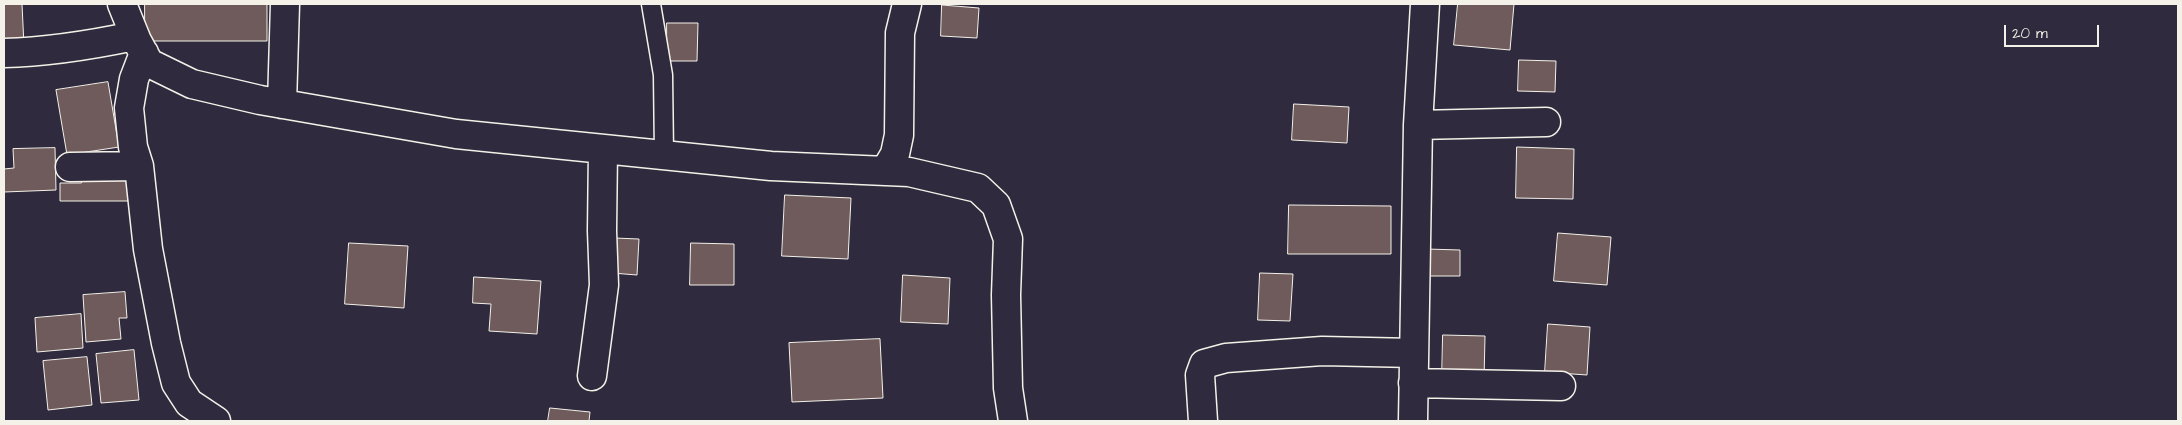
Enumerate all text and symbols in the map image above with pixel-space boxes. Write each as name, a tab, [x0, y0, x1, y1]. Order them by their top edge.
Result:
scale bar	[2007, 15, 2102, 47]
text: 20 m	[2012, 23, 2048, 44]

